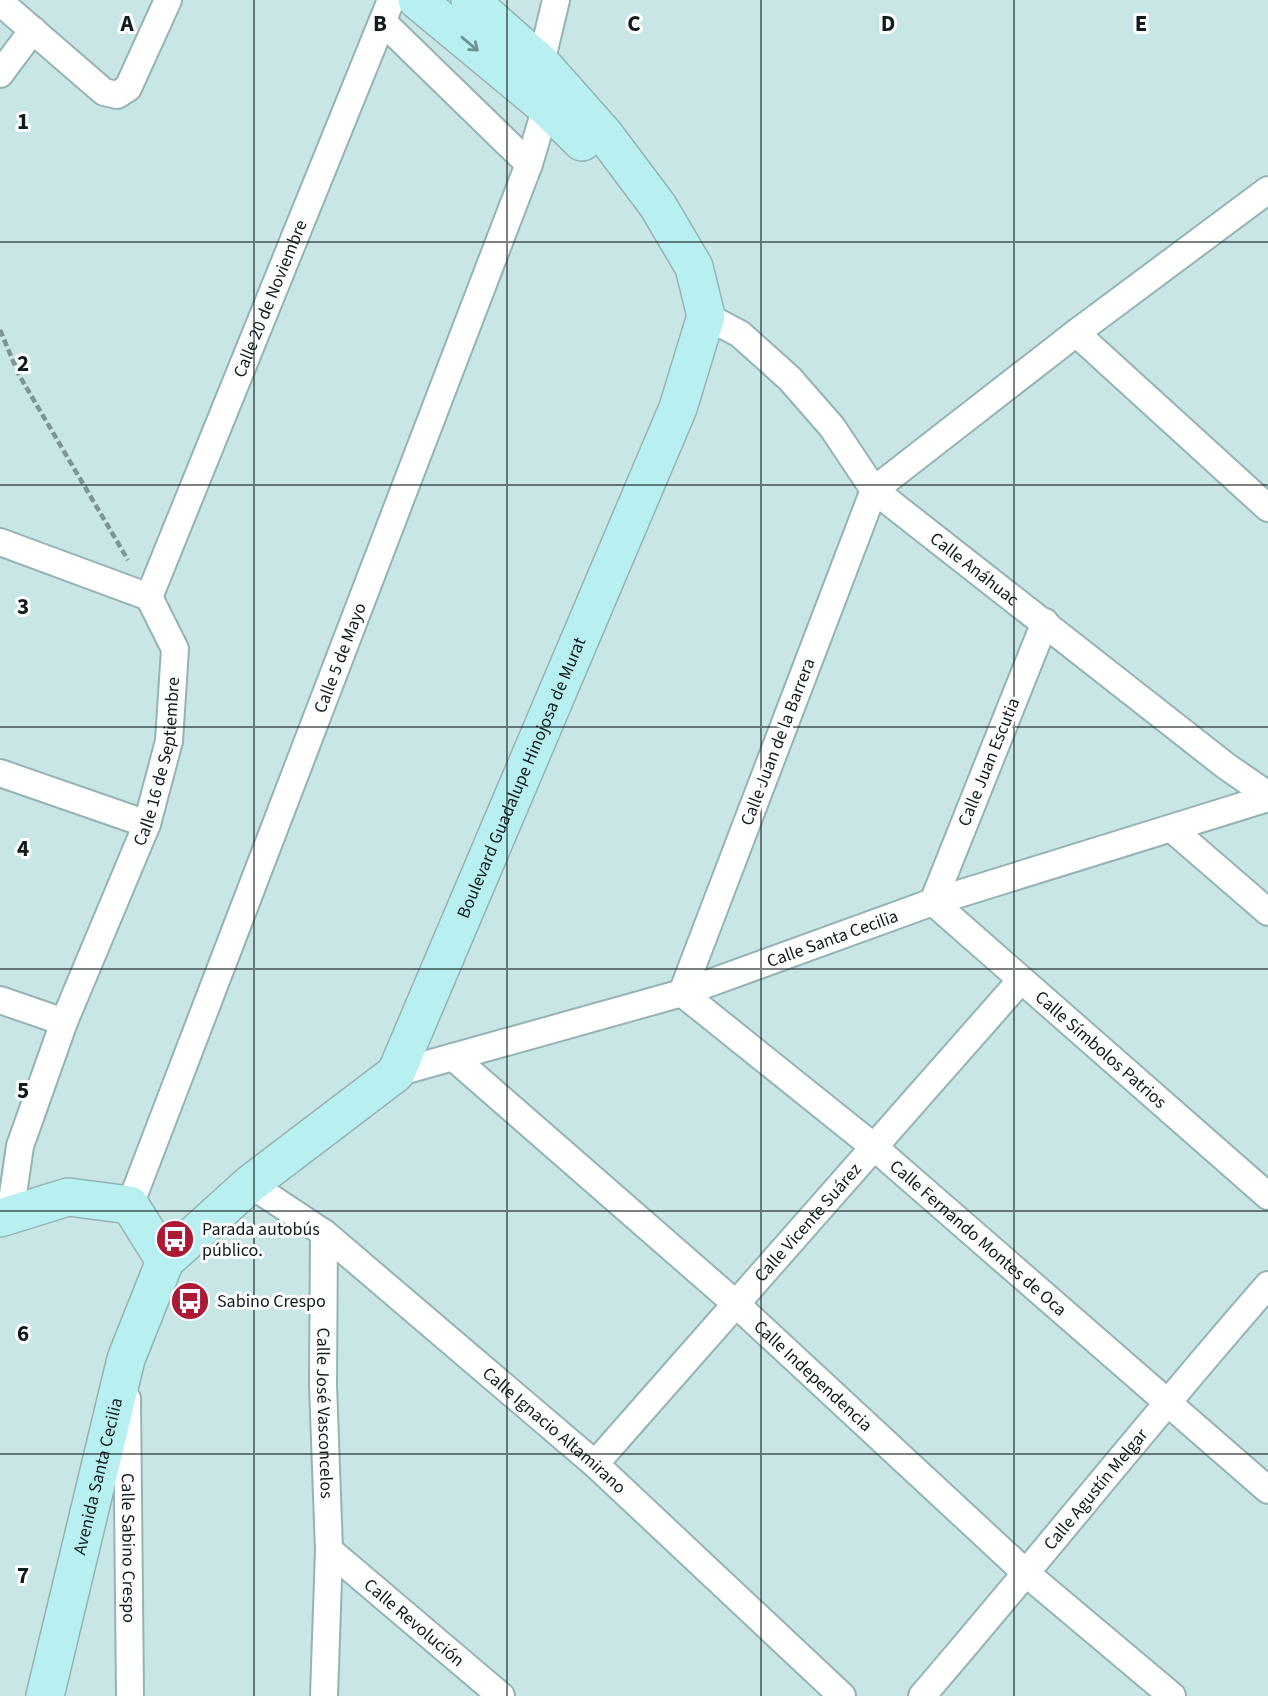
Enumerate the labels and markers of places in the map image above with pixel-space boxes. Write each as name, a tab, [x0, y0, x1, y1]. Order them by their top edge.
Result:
place label: Parada autobús público.	[202, 1217, 320, 1263]
bus stop icon: Parada autobús público.	[154, 1218, 196, 1260]
bus stop icon: Sabino Crespo	[169, 1280, 211, 1322]
place label: Sabino Crespo	[217, 1289, 326, 1314]

